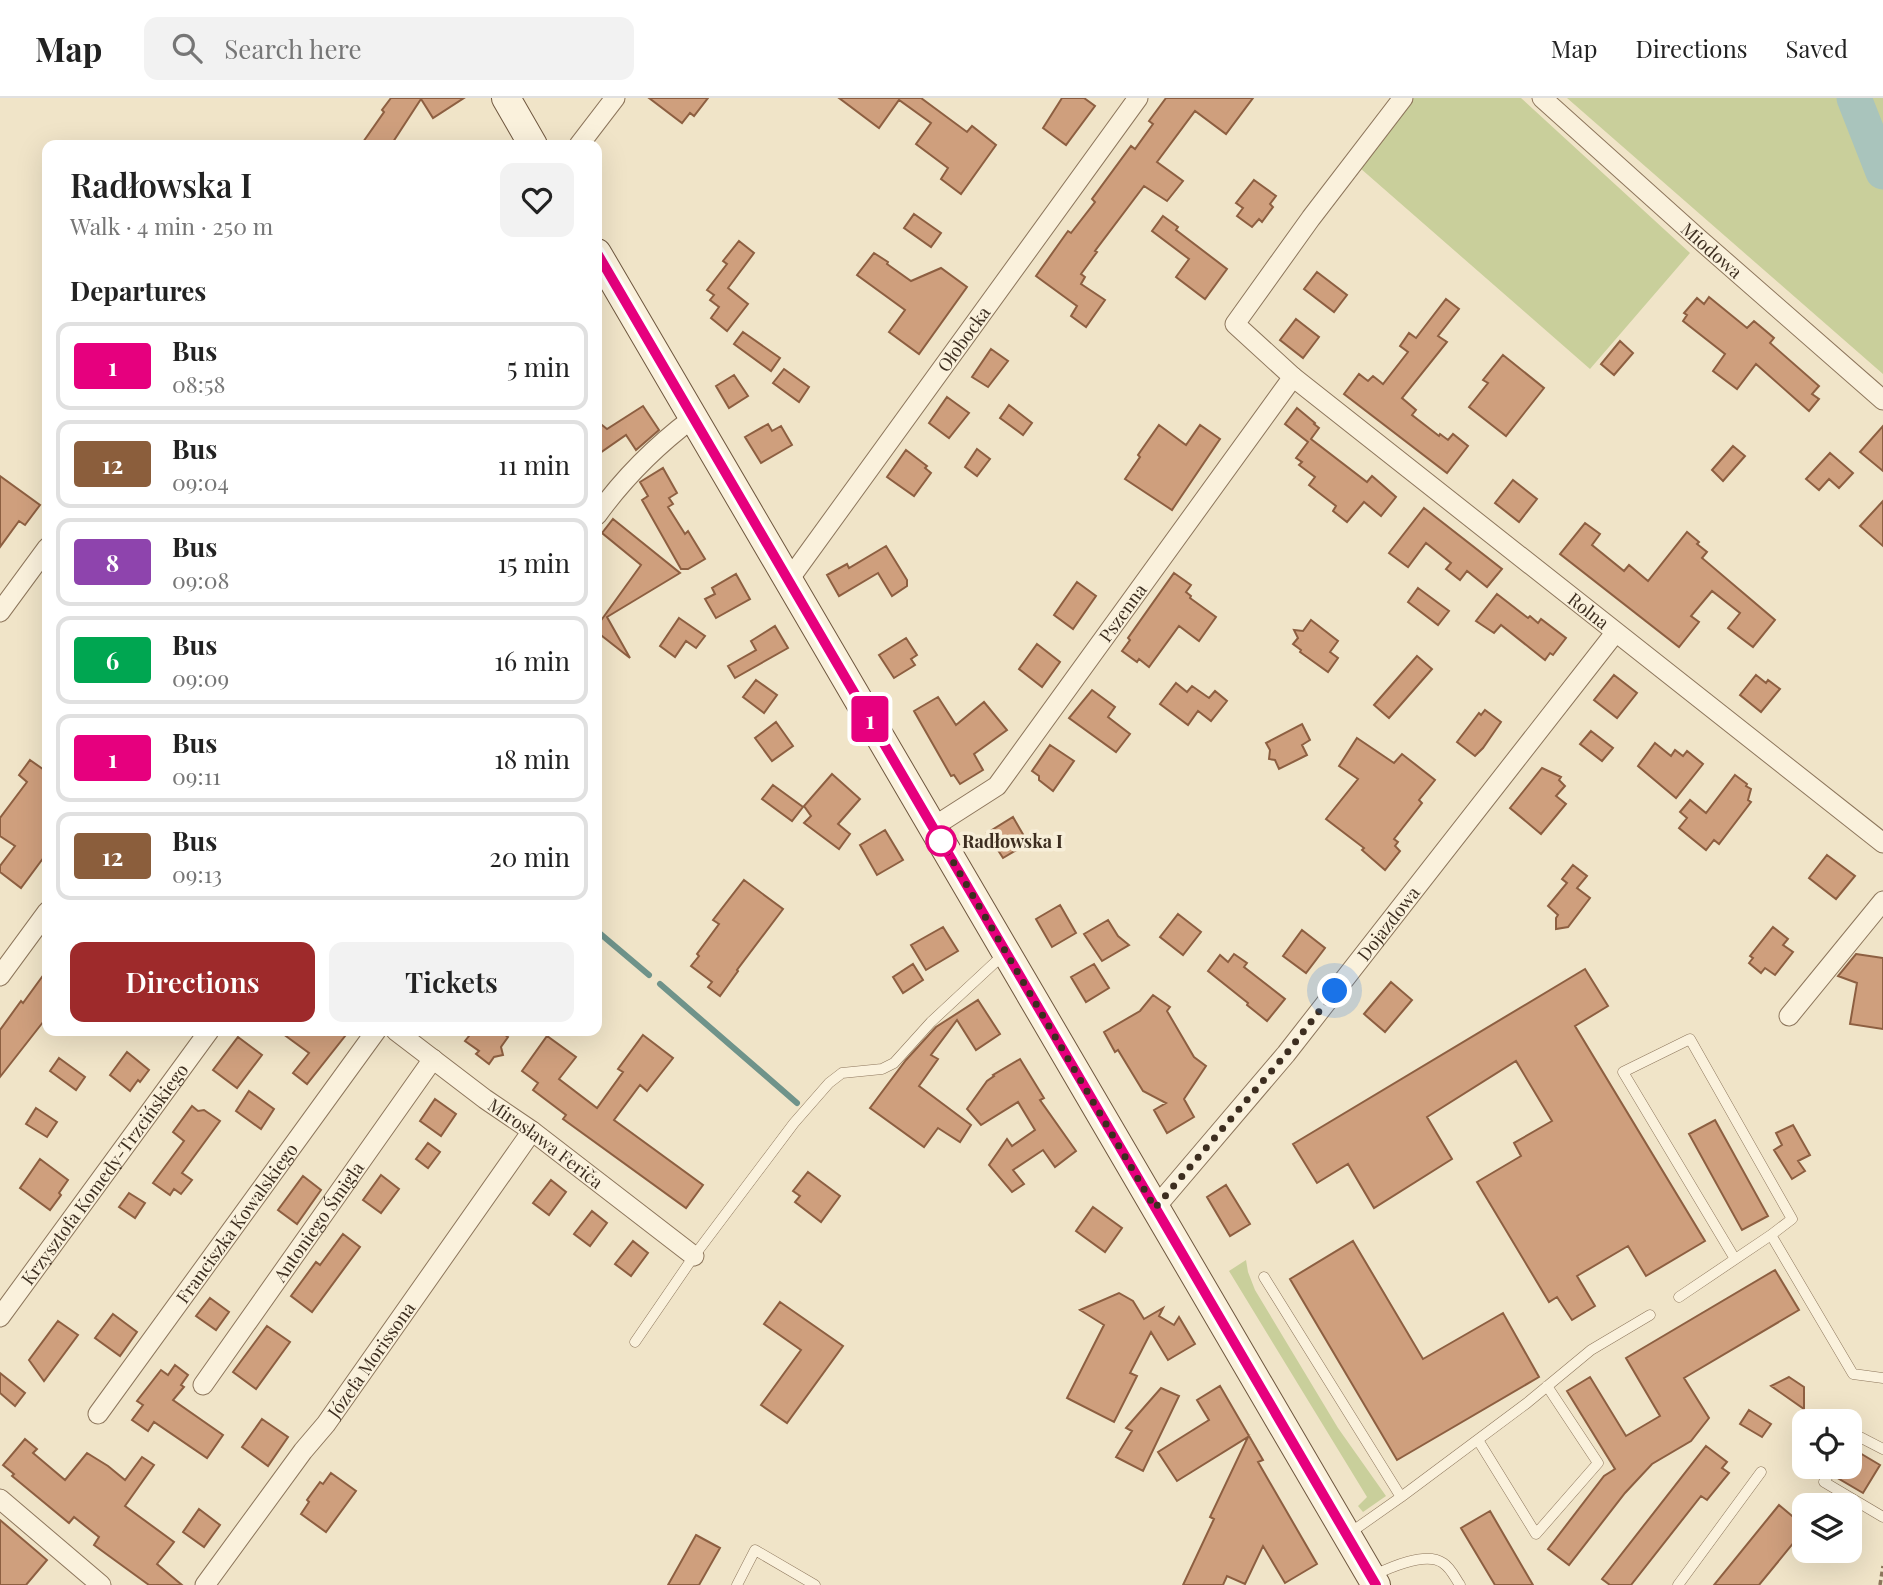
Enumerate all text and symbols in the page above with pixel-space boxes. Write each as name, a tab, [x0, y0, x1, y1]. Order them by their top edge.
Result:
search box	[144, 17, 634, 80]
text: Map	[35, 26, 102, 70]
icon: search	[168, 29, 206, 67]
text: Search here	[224, 31, 362, 66]
text: Map	[1551, 32, 1597, 64]
text: Directions	[1635, 32, 1748, 64]
text: Saved	[1786, 32, 1848, 64]
text: Radłowska I	[70, 162, 252, 206]
button: heart	[500, 163, 574, 237]
text: Walk · 4 min · 250 m	[70, 210, 273, 241]
street label: Miodowa	[1676, 217, 1747, 284]
text: Departures	[70, 273, 206, 308]
street label: Ołobocka	[932, 301, 995, 376]
text: Bus	[172, 333, 217, 368]
text: 5 min	[507, 349, 570, 384]
text: 1	[108, 350, 117, 382]
text: 08:58	[172, 368, 225, 399]
text: Bus	[172, 431, 217, 466]
text: 11 min	[498, 447, 570, 482]
text: 12	[102, 448, 123, 480]
text: 09:04	[172, 466, 229, 497]
text: Bus	[172, 529, 217, 564]
text: 15 min	[498, 545, 570, 580]
text: 8	[106, 546, 119, 578]
text: 09:08	[172, 564, 229, 595]
street label: Pszenna	[1093, 579, 1152, 647]
street label: Rolna	[1563, 587, 1614, 634]
text: Bus	[172, 627, 217, 662]
text: 16 min	[494, 643, 570, 678]
text: 6	[106, 644, 119, 676]
text: 09:09	[172, 662, 229, 693]
line badge: 1	[847, 696, 893, 742]
text: 1	[865, 703, 875, 735]
text: Bus	[172, 725, 217, 760]
text: 18 min	[494, 741, 570, 776]
text: 1	[108, 742, 117, 774]
text: 09:11	[172, 760, 221, 791]
text: Bus	[172, 823, 217, 858]
marker: Radłowska I	[926, 826, 956, 856]
place label: Radłowska I	[962, 829, 1063, 853]
text: 20 min	[489, 839, 570, 874]
text: 12	[102, 840, 123, 872]
text: 09:13	[172, 858, 222, 889]
street label: Dojazdowa	[1351, 881, 1425, 965]
button: Directions	[70, 942, 315, 1022]
button: Tickets	[329, 942, 574, 1022]
your location	[1317, 973, 1352, 1008]
street label: Krzysztofa Komedy-Trzcińskiego	[16, 1059, 193, 1290]
street label: Mirosława Feriča	[483, 1093, 608, 1194]
street label: Franciszka Kowalskiego	[170, 1138, 303, 1308]
street label: Antoniego Śmigla	[267, 1157, 369, 1287]
street label: Józefa Morissona	[322, 1297, 420, 1423]
map controls	[1792, 1409, 1862, 1563]
button: locate	[1792, 1409, 1862, 1479]
button: layers	[1792, 1493, 1862, 1563]

